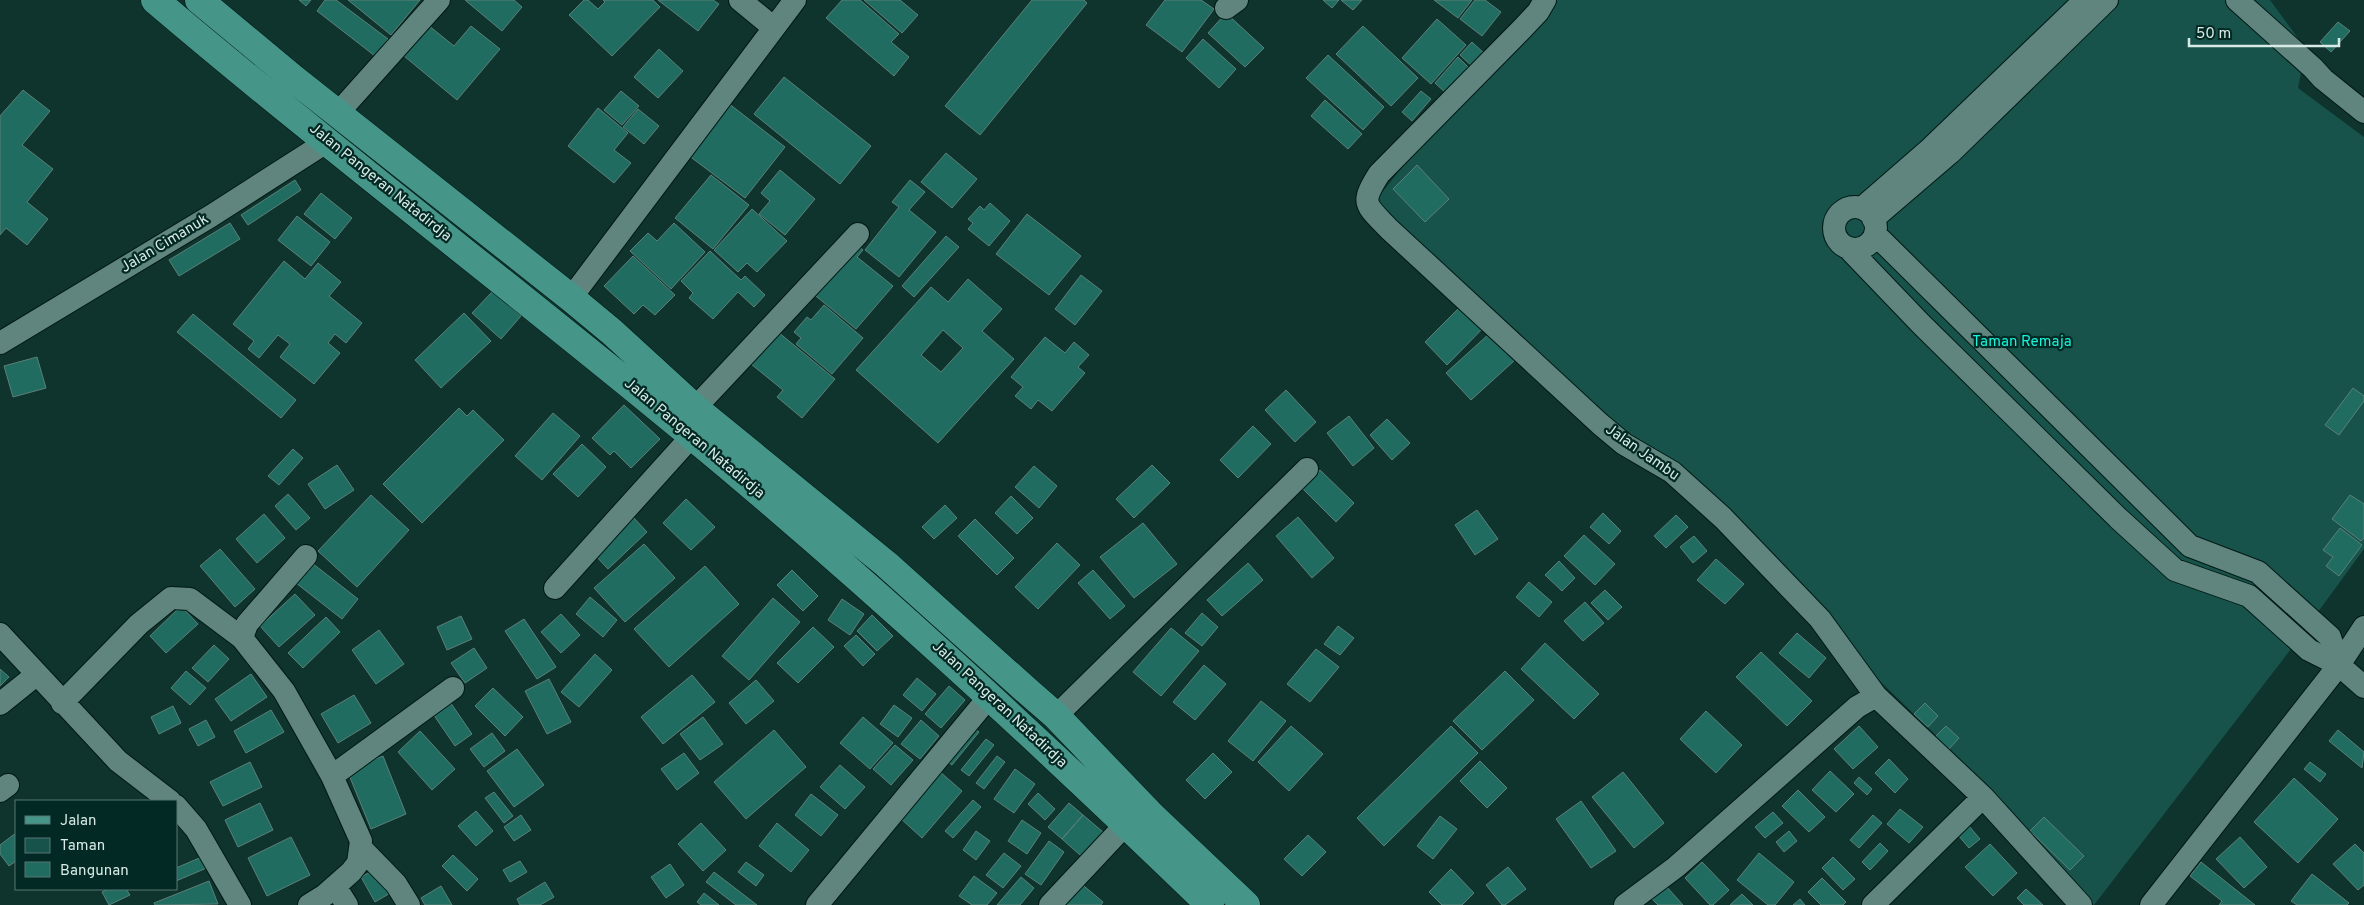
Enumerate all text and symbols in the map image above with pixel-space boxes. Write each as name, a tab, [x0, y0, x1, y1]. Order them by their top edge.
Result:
scale bar	[2189, 15, 2339, 47]
text: 50 m	[2196, 25, 2231, 44]
street label: Jalan Pangeran Natadirdja	[305, 120, 455, 246]
street label: Jalan Cimanuk	[118, 210, 212, 278]
park label: Taman Remaja	[1972, 333, 2072, 352]
street label: Jalan Pangeran Natadirdja	[620, 375, 768, 503]
street label: Jalan Jambu	[1601, 421, 1683, 485]
street label: Jalan Pangeran Natadirdja	[927, 637, 1071, 773]
legend	[15, 800, 178, 890]
text: Jalan	[60, 812, 97, 831]
text: Taman	[60, 837, 105, 856]
text: Bangunan	[60, 862, 129, 881]

